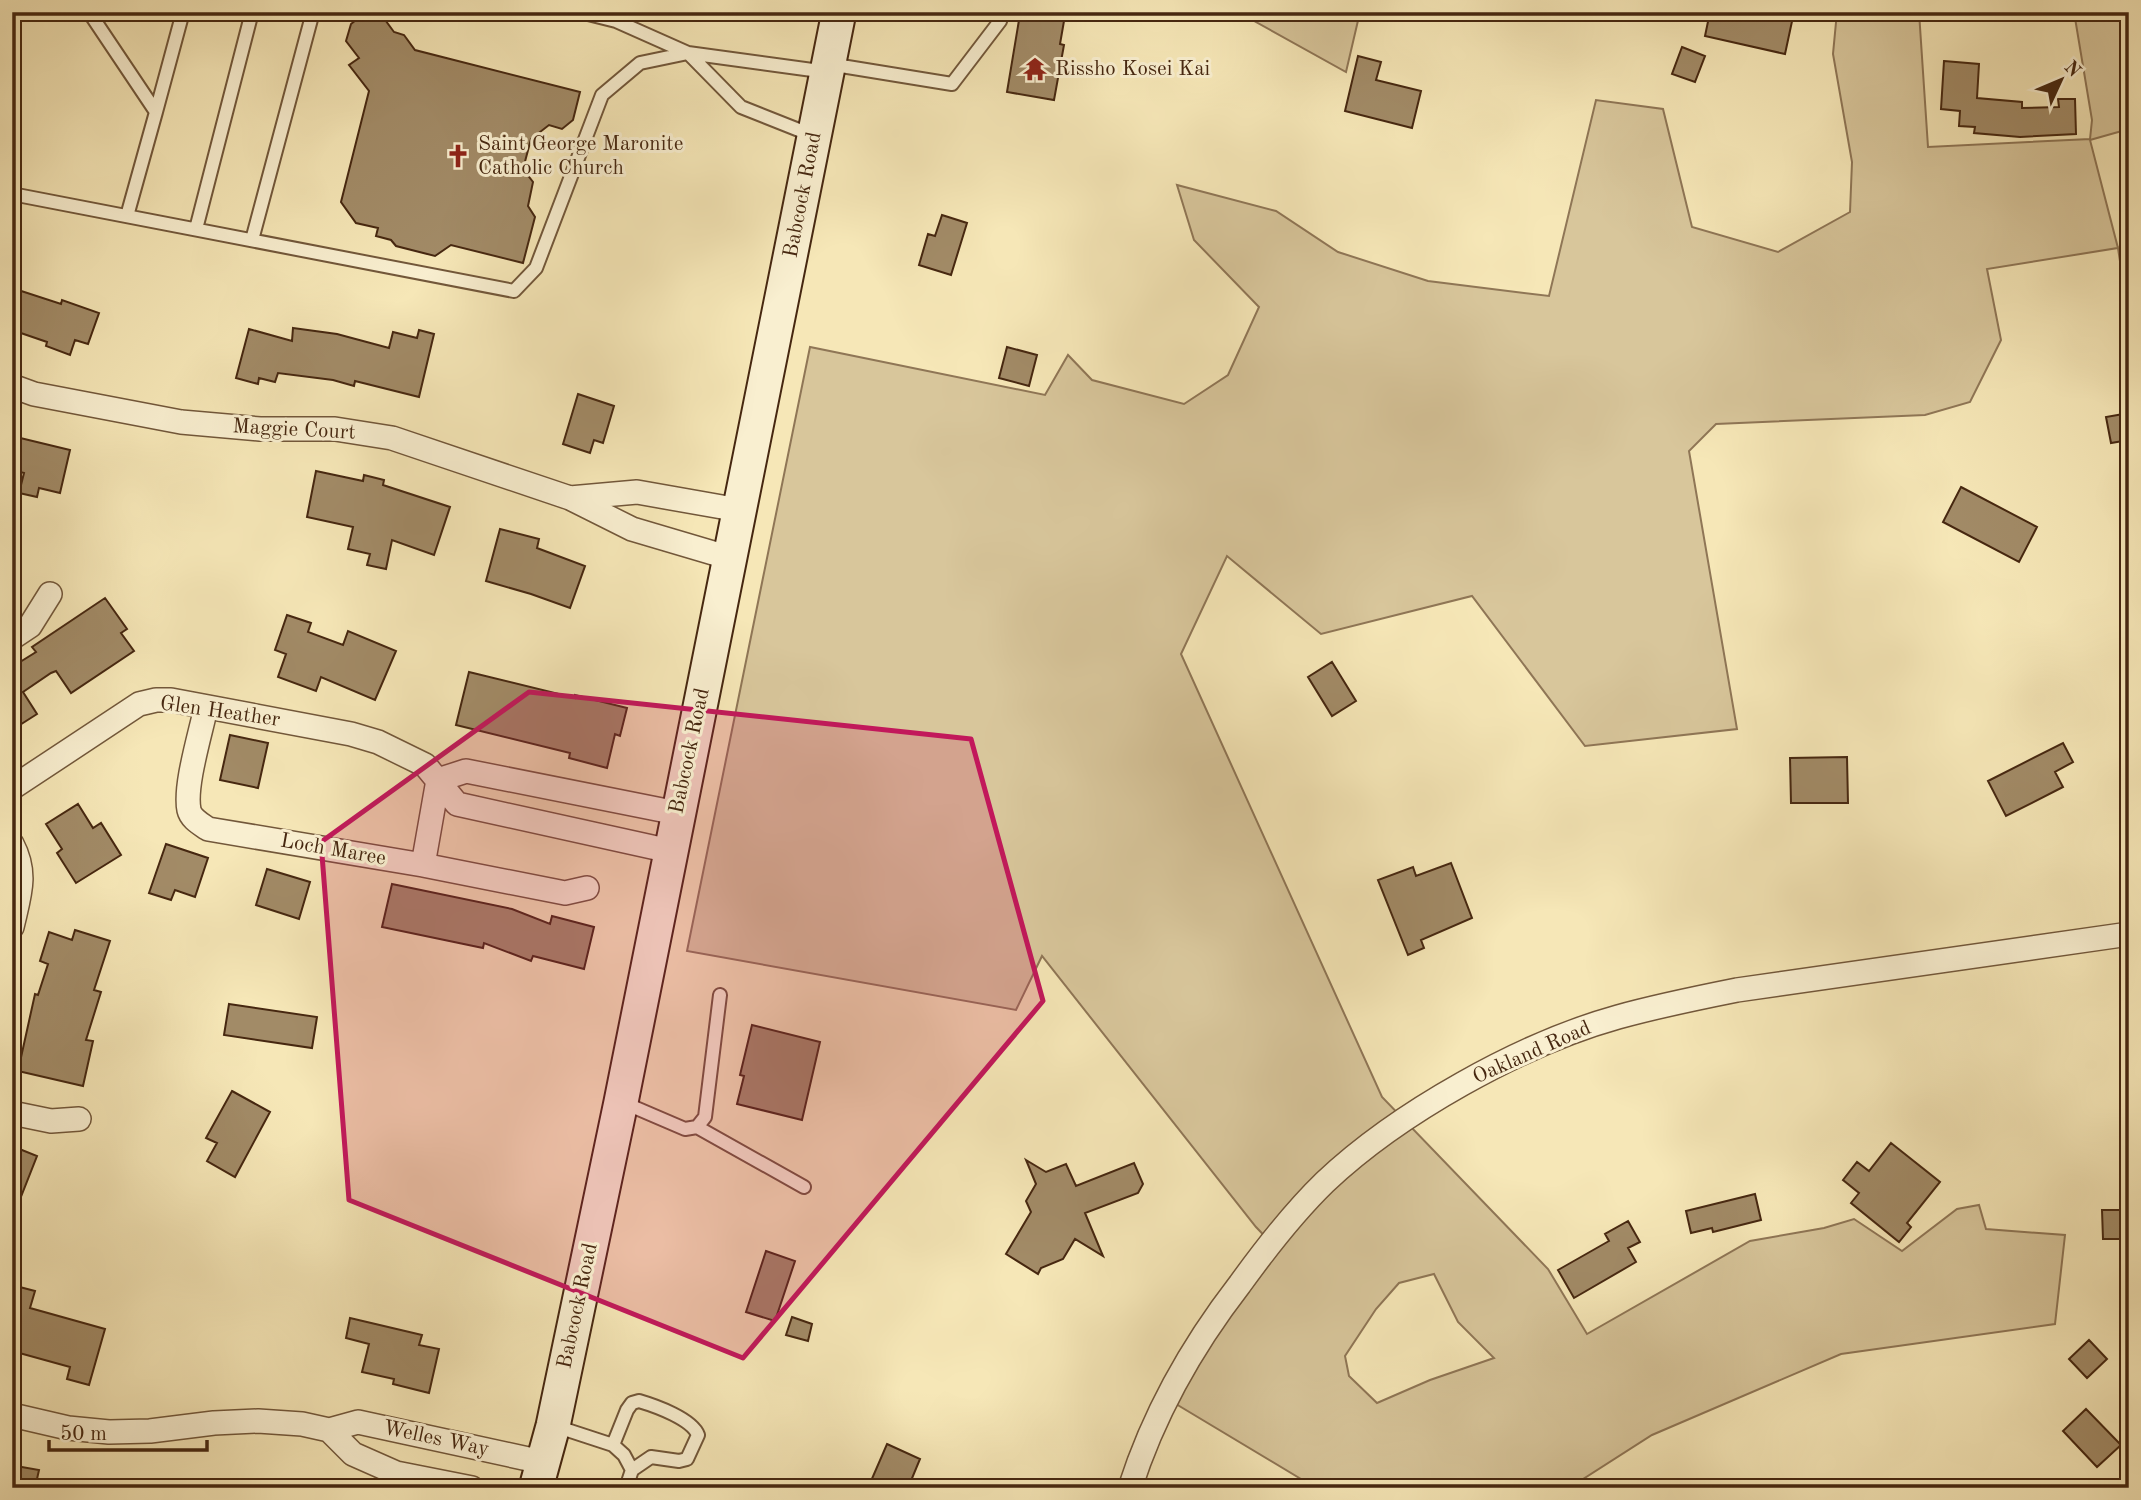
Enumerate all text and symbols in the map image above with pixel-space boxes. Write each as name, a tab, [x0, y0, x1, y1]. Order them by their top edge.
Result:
north arrow	[2025, 46, 2096, 116]
temple icon: Rissho Kosei Kai	[1021, 55, 1049, 83]
text: N	[2060, 58, 2084, 82]
place label: Rissho Kosei Kai	[1055, 59, 1210, 80]
street label: Babcock Road	[780, 130, 826, 260]
place label: Saint George Maronite Catholic Church	[478, 134, 683, 179]
church icon: Saint George Maronite Catholic Church	[444, 142, 472, 170]
street label: Maggie Court	[232, 416, 356, 444]
street label: Babcock Road	[666, 686, 714, 816]
street label: Glen Heather	[158, 693, 282, 731]
street label: Loch Maree	[279, 830, 387, 870]
street label: Oakland Road	[1470, 1018, 1594, 1088]
street label: Babcock Road	[554, 1241, 602, 1371]
scale bar	[49, 1409, 206, 1453]
street label: Welles Way	[381, 1418, 491, 1460]
text: 50 m	[60, 1424, 107, 1445]

